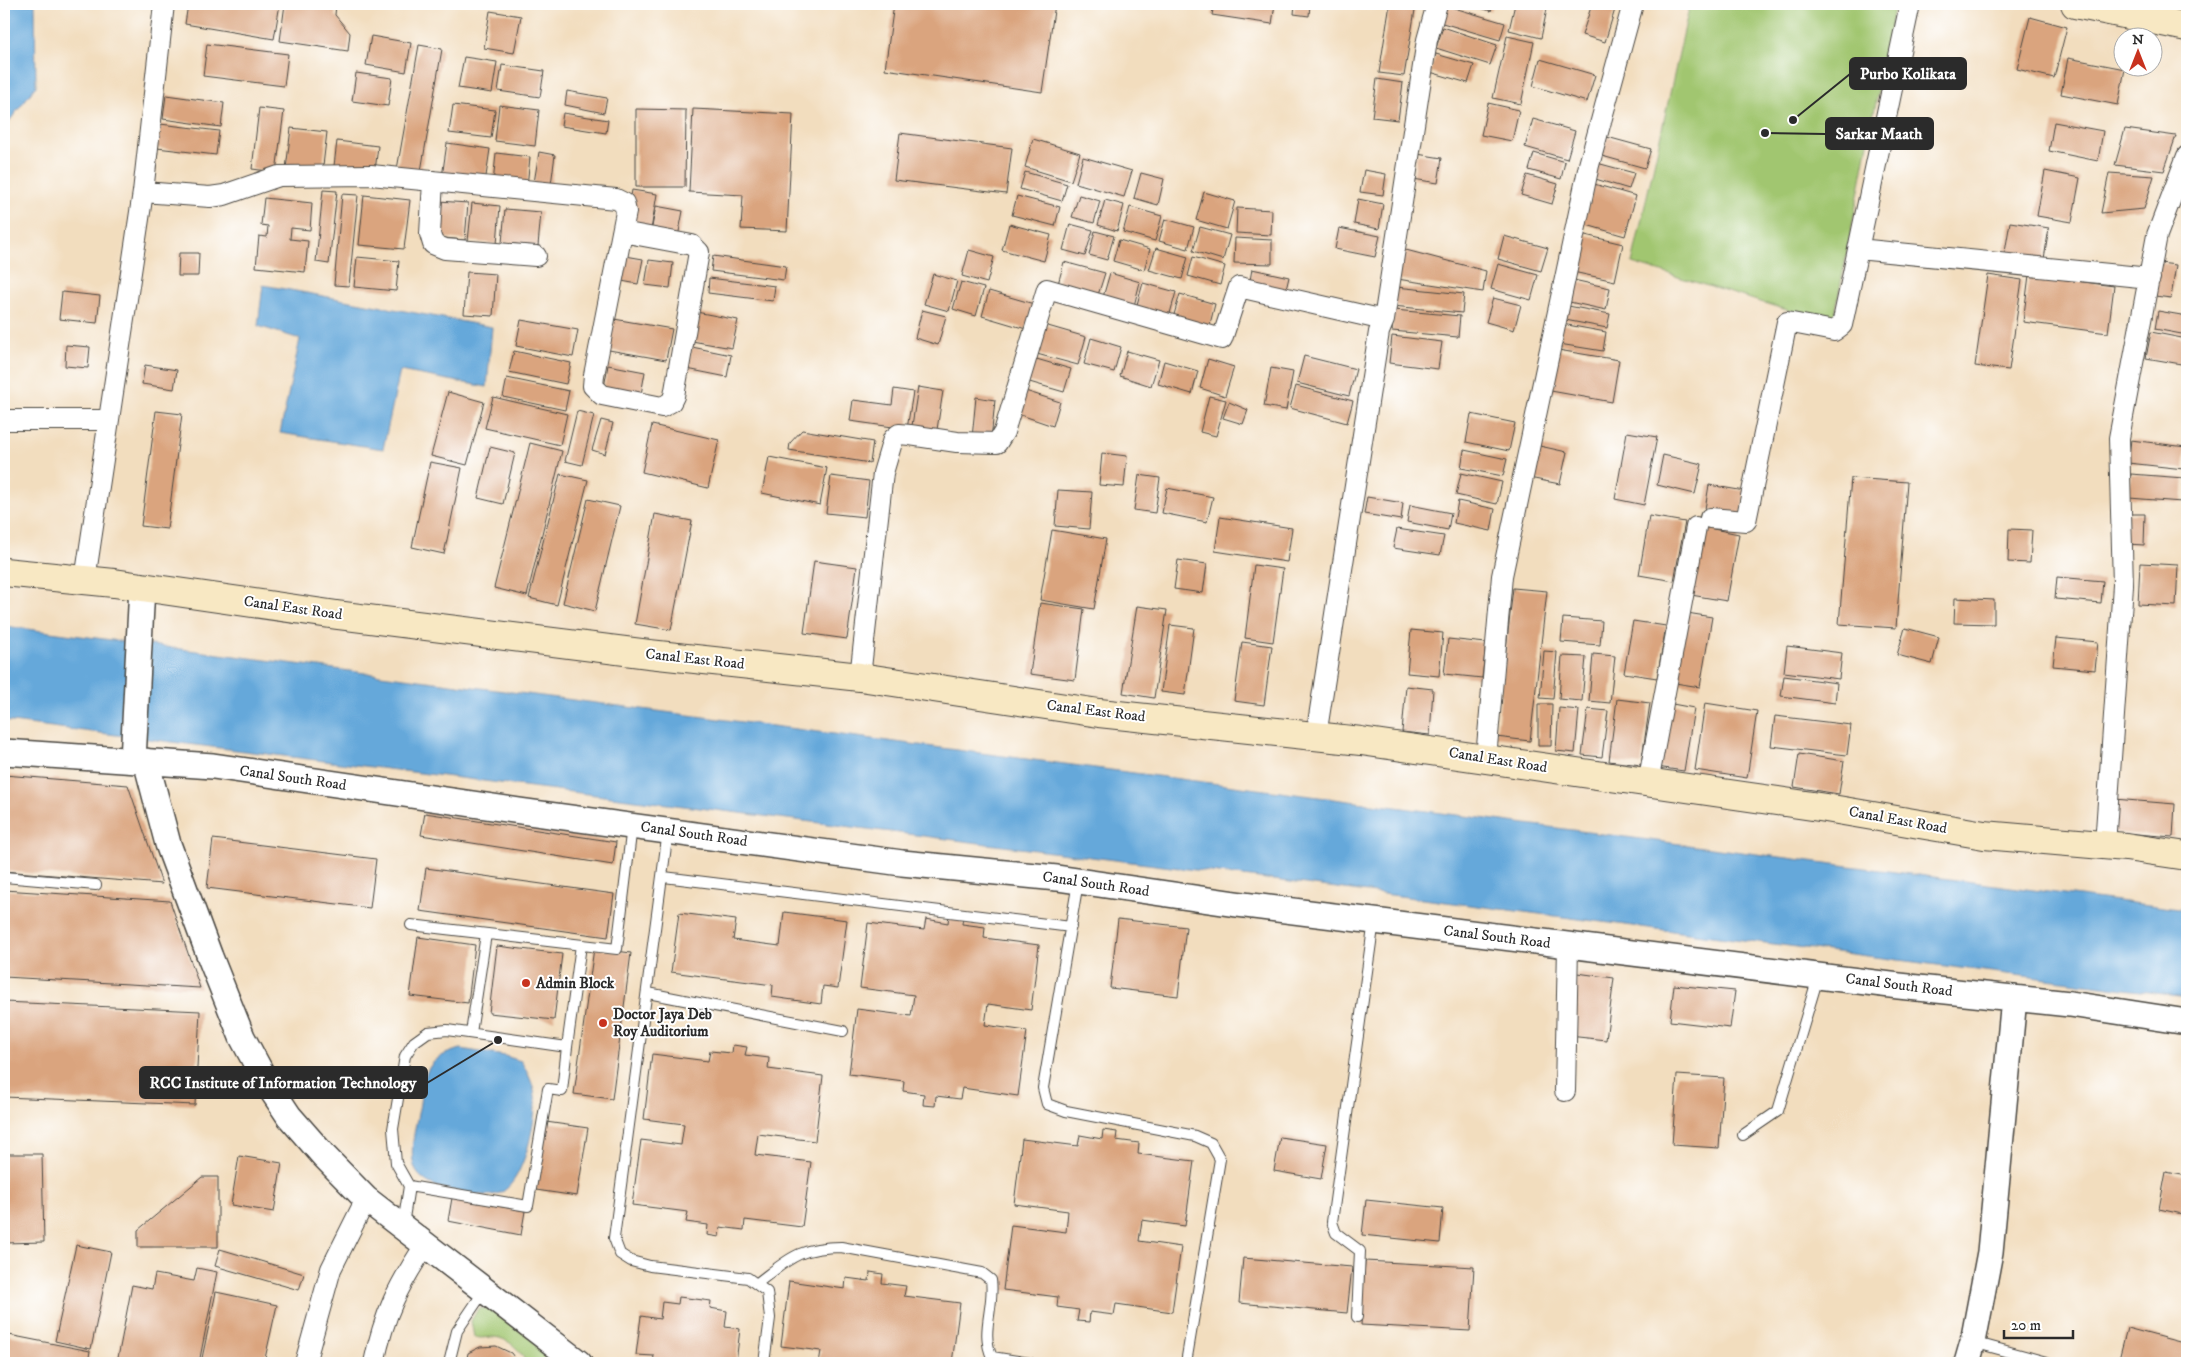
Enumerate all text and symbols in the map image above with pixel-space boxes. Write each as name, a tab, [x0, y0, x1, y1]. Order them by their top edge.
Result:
north arrow	[2114, 28, 2164, 78]
text: N	[2132, 31, 2144, 49]
callout: Purbo Kolikata	[1850, 58, 1966, 89]
text: Purbo Kolikata	[1860, 64, 1957, 84]
callout: Sarkar Maath	[1826, 118, 1933, 149]
text: Sarkar Maath	[1836, 124, 1923, 144]
street label: Canal East Road	[242, 592, 344, 624]
street label: Canal East Road	[645, 644, 746, 674]
street label: Canal East Road	[1046, 696, 1147, 727]
street label: Canal East Road	[1447, 743, 1549, 777]
street label: Canal South Road	[238, 761, 348, 795]
street label: Canal East Road	[1847, 802, 1949, 838]
street label: Canal South Road	[639, 817, 749, 851]
street label: Canal South Road	[1041, 867, 1151, 901]
street label: Canal South Road	[1442, 921, 1552, 953]
street label: Canal South Road	[1844, 969, 1954, 1001]
place label: Admin Block	[535, 974, 615, 993]
marker: Admin Block	[520, 977, 532, 989]
place label: Doctor Jaya Deb Roy Auditorium	[613, 1005, 712, 1041]
marker: Doctor Jaya Deb Roy Auditorium	[597, 1017, 609, 1029]
callout: RCC Institute of Information Technology	[140, 1067, 427, 1098]
text: RCC Institute of Information Technology	[150, 1073, 417, 1093]
scale bar	[2004, 1307, 2072, 1339]
text: 20 m	[2011, 1316, 2041, 1335]

